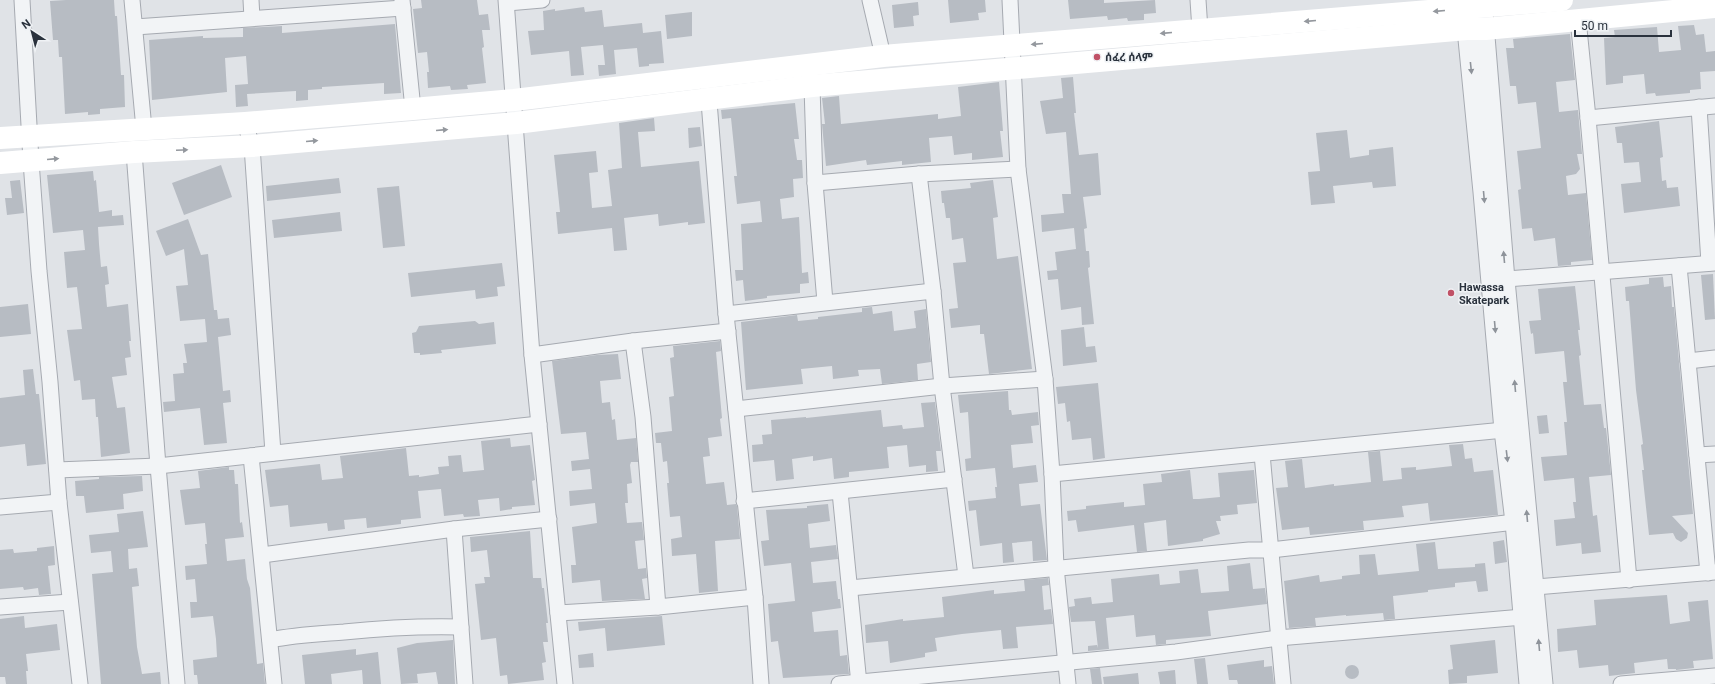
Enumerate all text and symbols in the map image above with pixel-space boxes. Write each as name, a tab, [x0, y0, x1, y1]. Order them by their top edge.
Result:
one-way arrow	[1433, 7, 1445, 14]
north arrow	[12, 12, 52, 52]
scale bar	[1575, 12, 1671, 38]
text: N	[19, 17, 34, 32]
one-way arrow	[1304, 18, 1316, 25]
text: 50 m	[1581, 19, 1608, 33]
one-way arrow	[1160, 30, 1172, 37]
one-way arrow	[1031, 40, 1043, 47]
place label: ሰፈረ ሰላም	[1105, 51, 1153, 64]
marker: ሰፈረ ሰላም	[1092, 52, 1102, 62]
one-way arrow	[1468, 62, 1474, 74]
one-way arrow	[436, 126, 448, 133]
one-way arrow	[306, 137, 318, 144]
one-way arrow	[176, 146, 188, 153]
one-way arrow	[47, 156, 59, 163]
one-way arrow	[1480, 191, 1487, 203]
one-way arrow	[1500, 251, 1507, 263]
place label: Hawassa Skatepark	[1459, 281, 1509, 307]
marker: Hawassa Skatepark	[1446, 288, 1456, 298]
one-way arrow	[1492, 321, 1498, 333]
one-way arrow	[1512, 380, 1519, 392]
one-way arrow	[1504, 450, 1510, 462]
one-way arrow	[1524, 510, 1531, 522]
one-way arrow	[1536, 639, 1543, 651]

